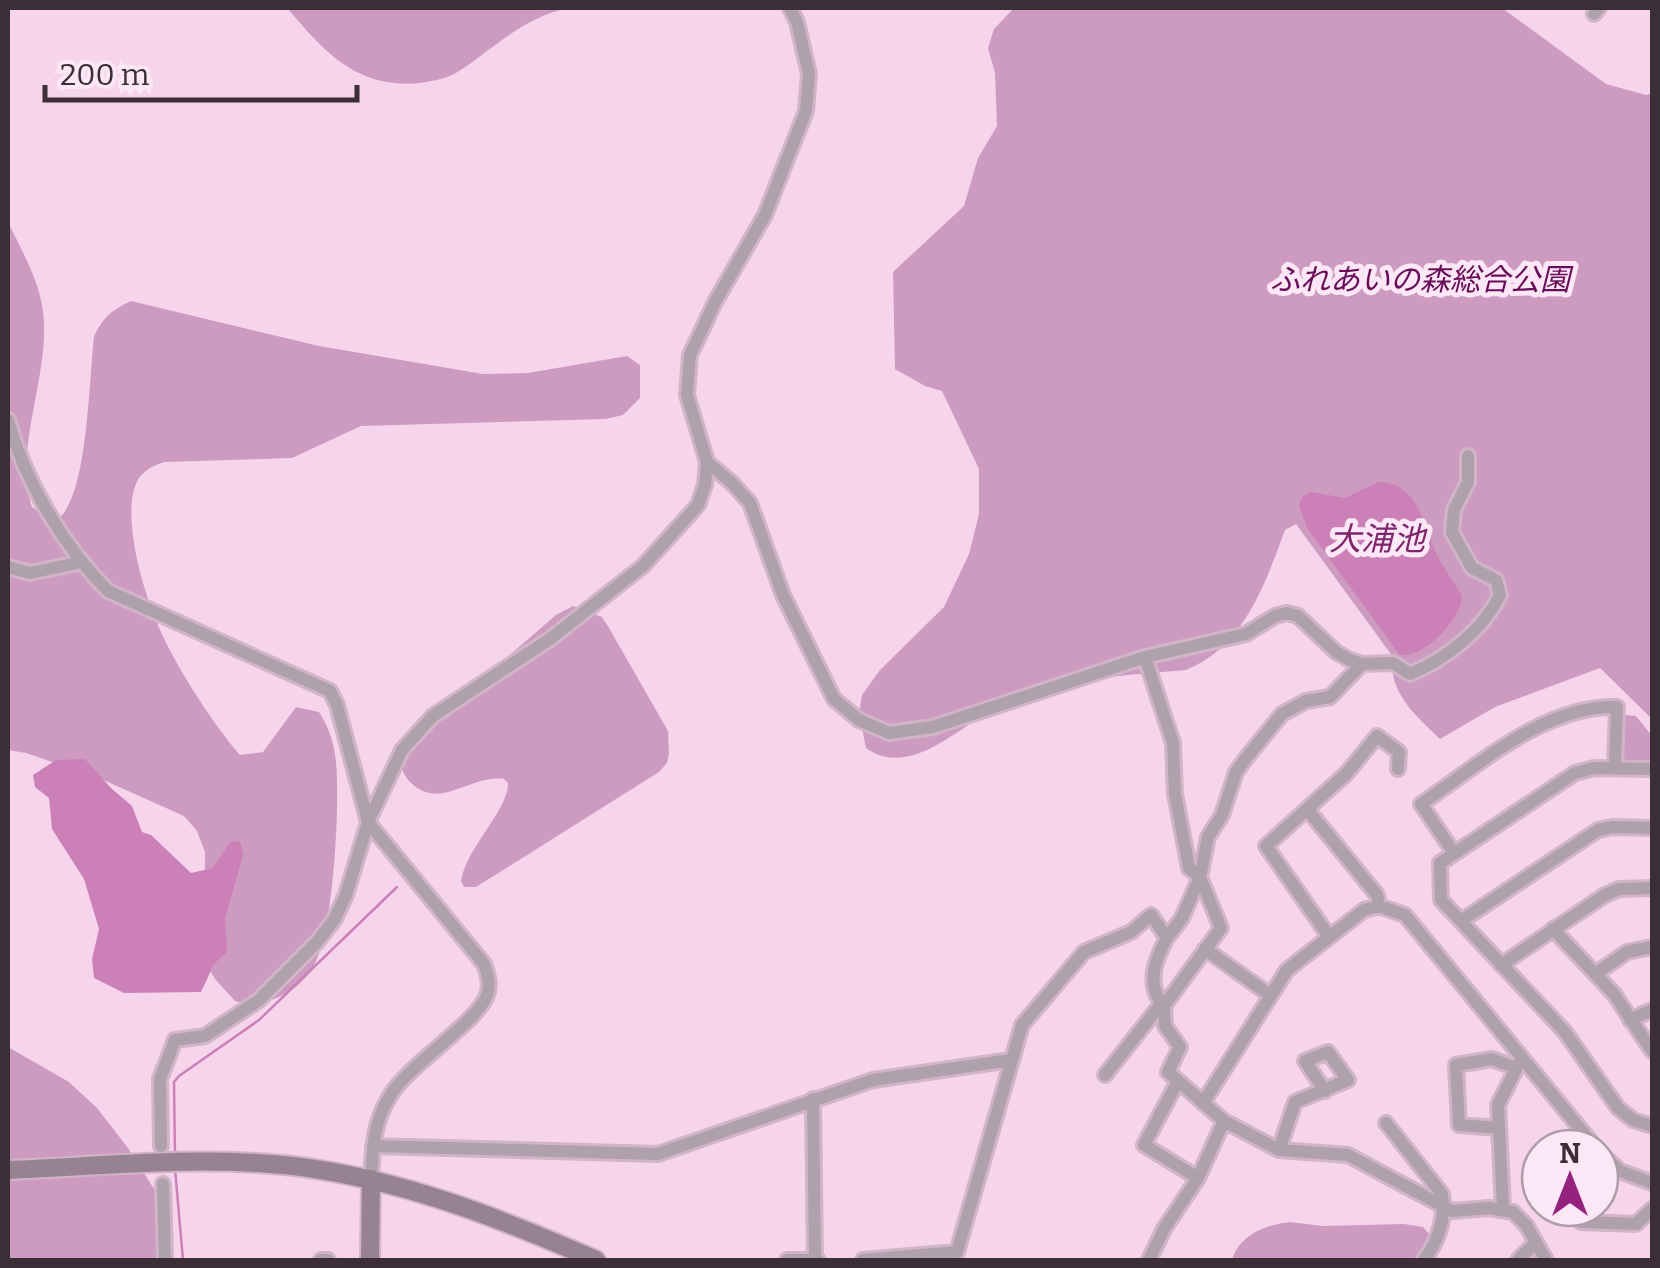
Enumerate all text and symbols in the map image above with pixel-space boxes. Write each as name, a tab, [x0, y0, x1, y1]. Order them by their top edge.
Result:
scale bar	[45, 40, 358, 102]
text: 200 m	[60, 57, 150, 93]
park label: ふれあいの森総合公園	[1270, 262, 1574, 298]
water label: 大浦池	[1329, 520, 1428, 558]
north arrow	[1520, 1128, 1620, 1228]
text: N	[1559, 1137, 1581, 1170]

